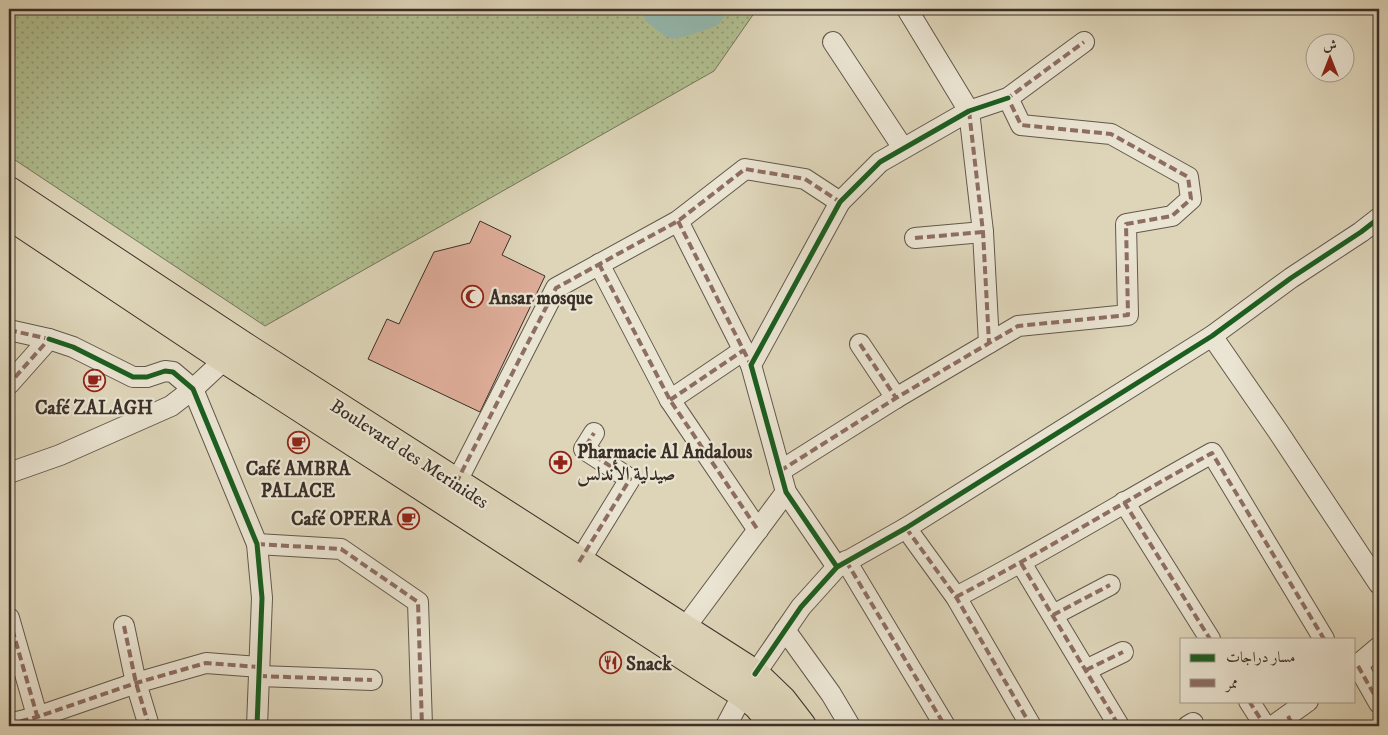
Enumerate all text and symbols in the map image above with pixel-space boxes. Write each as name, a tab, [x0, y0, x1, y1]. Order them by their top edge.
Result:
north arrow	[1306, 32, 1356, 82]
text: ش	[1323, 37, 1337, 55]
mosque icon: Ansar mosque	[461, 285, 485, 309]
place label: Ansar mosque	[488, 287, 593, 311]
cafe icon: Café ZALAGH	[82, 369, 106, 393]
street label: Boulevard des Merinides	[326, 394, 493, 514]
place label: Café ZALAGH	[35, 397, 153, 420]
cafe icon: Café AMBRA PALACE	[286, 430, 310, 454]
place label: Pharmacie Al Andalous صيدلية الأندلس	[577, 441, 753, 487]
pharmacy icon: Pharmacie Al Andalous صيدلية الأندلس	[549, 450, 573, 474]
place label: Café AMBRA PALACE	[246, 458, 351, 503]
cafe icon: Café OPERA	[396, 506, 420, 530]
place label: Café OPERA	[291, 508, 393, 531]
legend	[1180, 638, 1356, 702]
text: مسار دراجات	[1226, 648, 1295, 667]
restaurant icon: Snack	[598, 651, 622, 675]
place label: Snack	[626, 653, 672, 676]
text: ممر	[1224, 674, 1238, 693]

